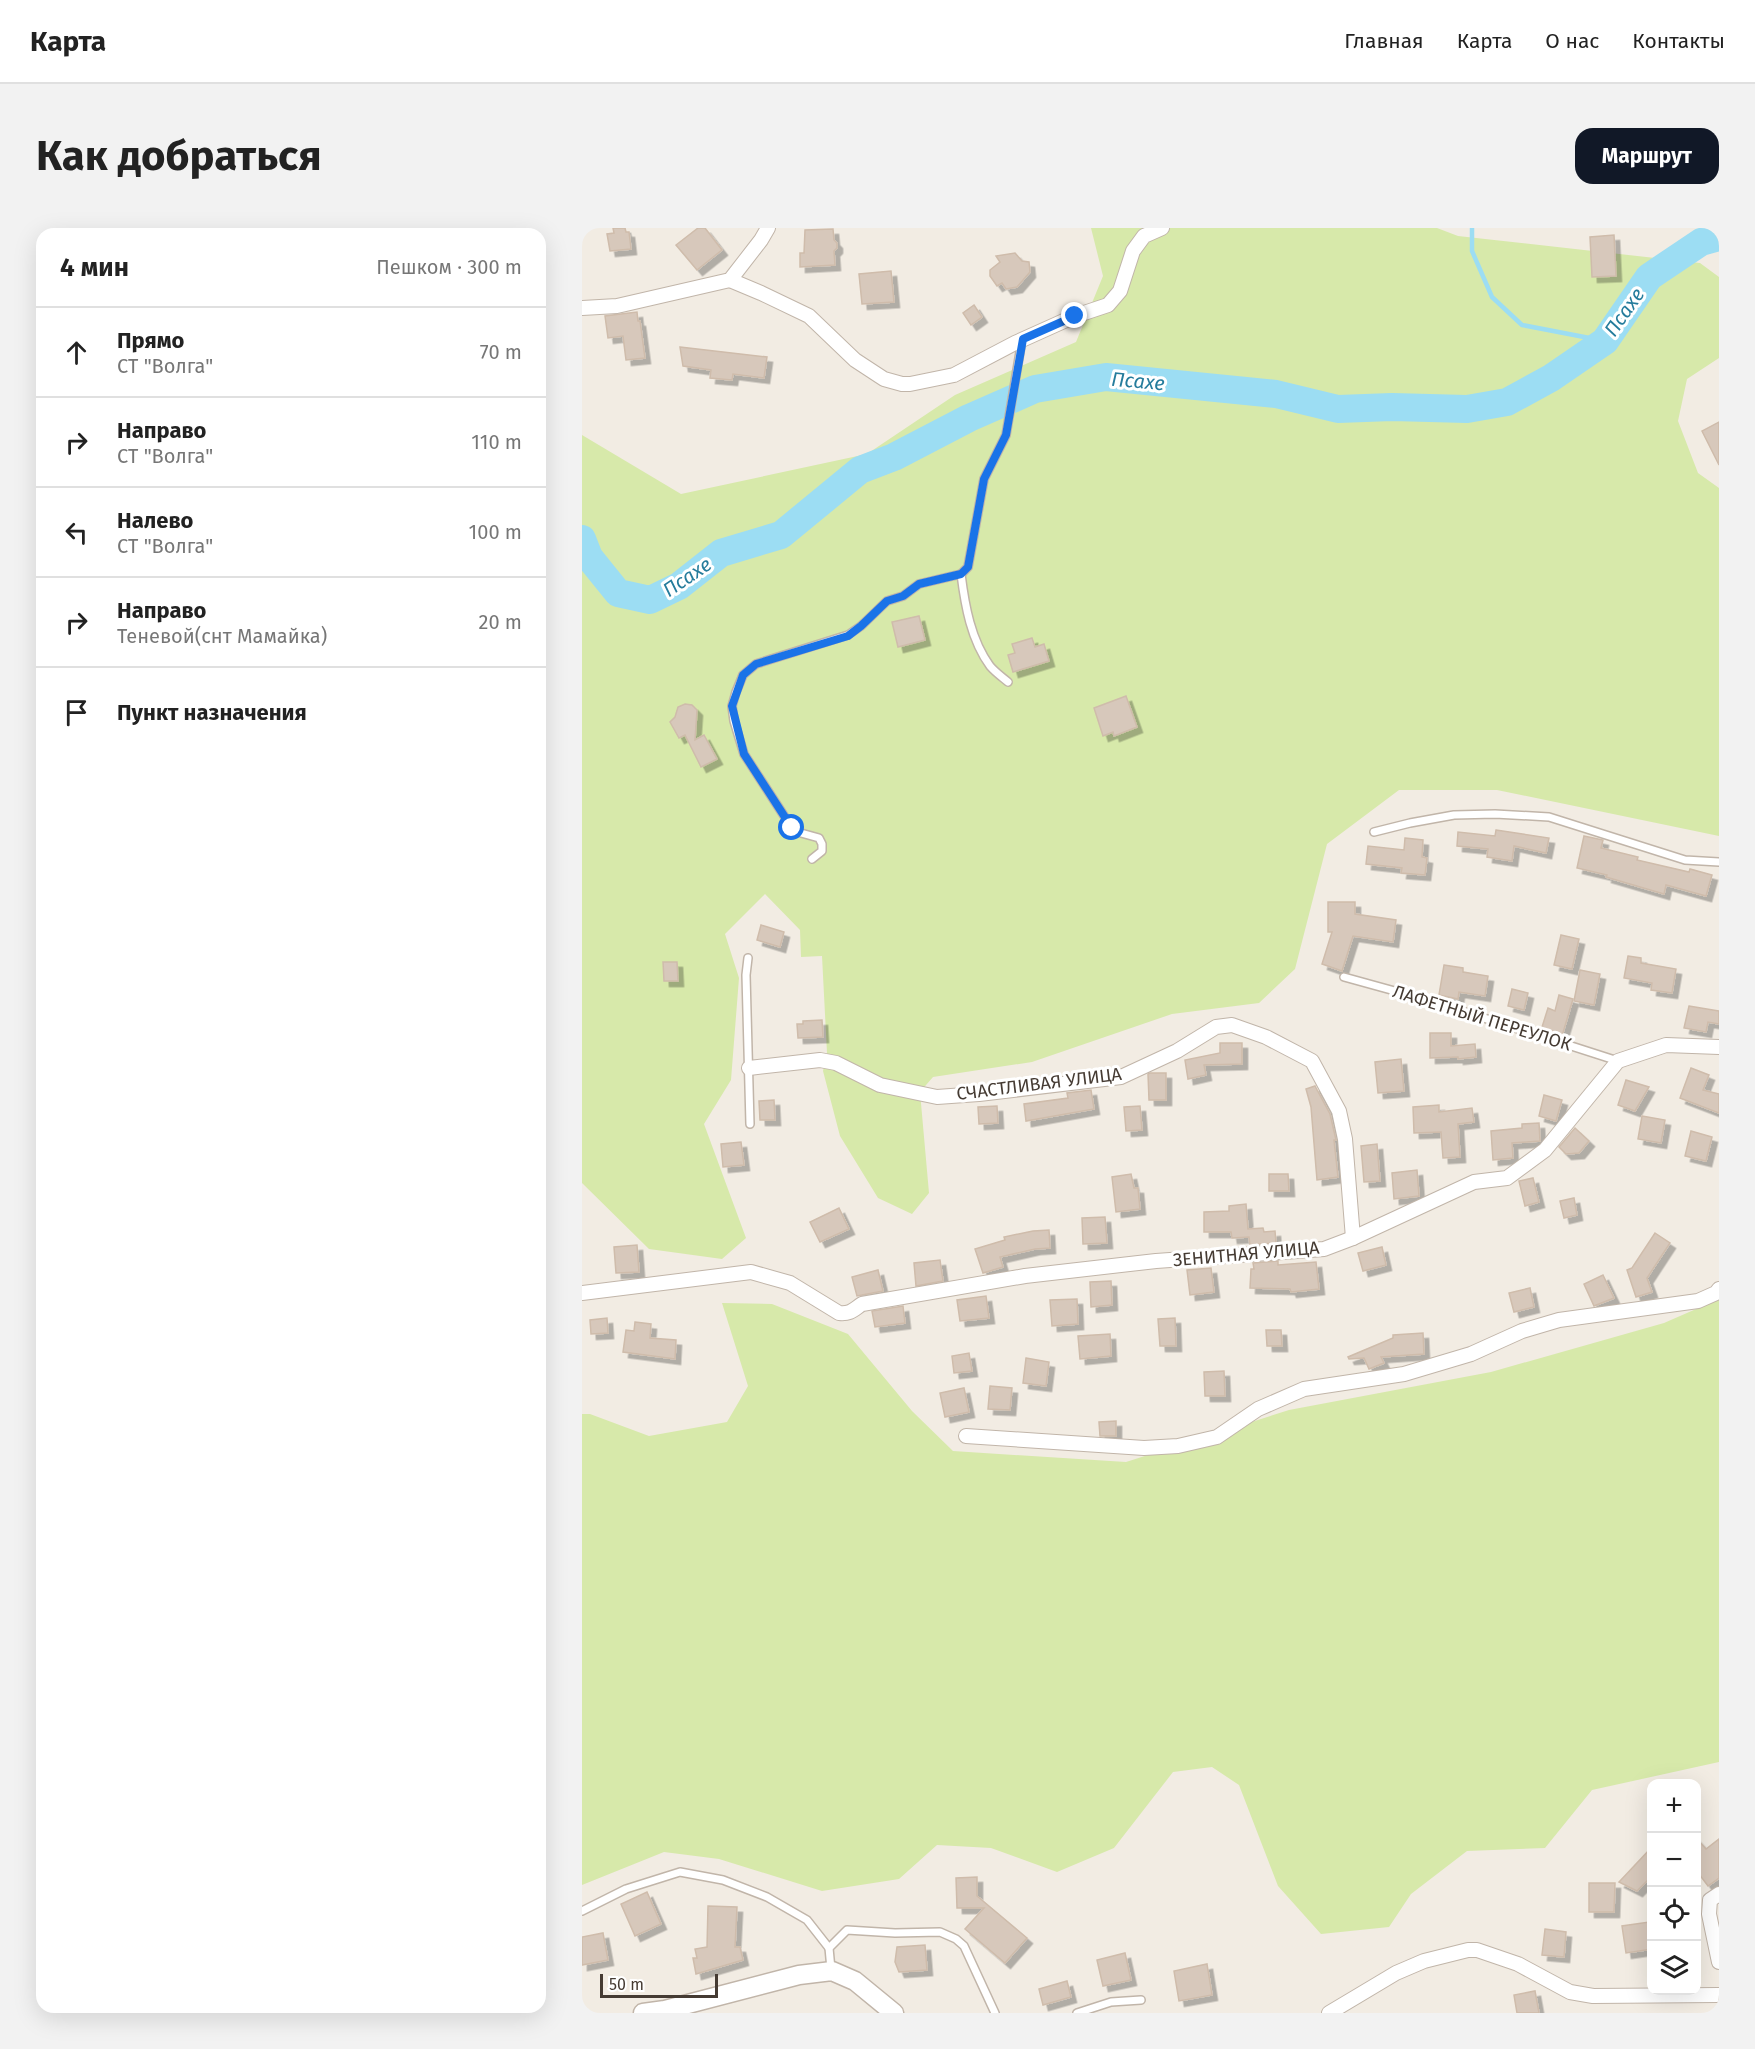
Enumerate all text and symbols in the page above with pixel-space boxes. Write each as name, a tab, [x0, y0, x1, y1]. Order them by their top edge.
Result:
text: Карта	[30, 25, 106, 58]
text: Главная	[1344, 28, 1424, 54]
text: Карта	[1457, 28, 1512, 54]
text: О нас	[1545, 28, 1599, 54]
text: Контакты	[1632, 28, 1725, 54]
button: Маршрут	[1575, 128, 1719, 184]
text: Как добраться	[36, 131, 322, 181]
text: 4 мин	[60, 252, 129, 283]
text: Пешком · 300 m	[376, 255, 522, 279]
water label: Псахе	[1599, 283, 1649, 341]
route end	[1061, 302, 1087, 328]
text: Прямо	[117, 327, 184, 354]
icon: ahead	[60, 336, 93, 369]
text: 70 m	[480, 340, 522, 364]
text: СТ "Волга"	[117, 354, 213, 378]
water label: Псахе	[1110, 367, 1166, 395]
text: Направо	[117, 417, 206, 444]
icon: right	[60, 426, 93, 459]
text: 110 m	[471, 430, 522, 454]
text: СТ "Волга"	[117, 444, 213, 468]
text: Налево	[117, 507, 193, 534]
icon: left	[60, 516, 93, 549]
text: 100 m	[469, 520, 522, 544]
text: СТ "Волга"	[117, 534, 213, 558]
water label: Псахе	[658, 552, 716, 602]
text: Направо	[117, 597, 206, 624]
icon: right	[60, 606, 93, 639]
text: 20 m	[479, 610, 522, 634]
text: Теневой(снт Мамайка)	[117, 624, 327, 648]
icon: arrive	[60, 696, 93, 729]
text: Пункт назначения	[117, 699, 307, 726]
route start	[778, 814, 804, 840]
street label: ЛАФЕТНЫЙ ПЕРЕУЛОК	[1390, 980, 1574, 1056]
street label: СЧАСТЛИВАЯ УЛИЦА	[955, 1063, 1124, 1105]
street label: ЗЕНИТНАЯ УЛИЦА	[1172, 1237, 1321, 1271]
map controls	[1647, 1779, 1701, 1995]
button: +	[1647, 1779, 1701, 1833]
button: −	[1647, 1833, 1701, 1887]
button: locate	[1647, 1887, 1701, 1941]
button: layers	[1647, 1941, 1701, 1995]
scale bar	[600, 1971, 718, 1998]
text: 50 m	[609, 1975, 644, 1994]

